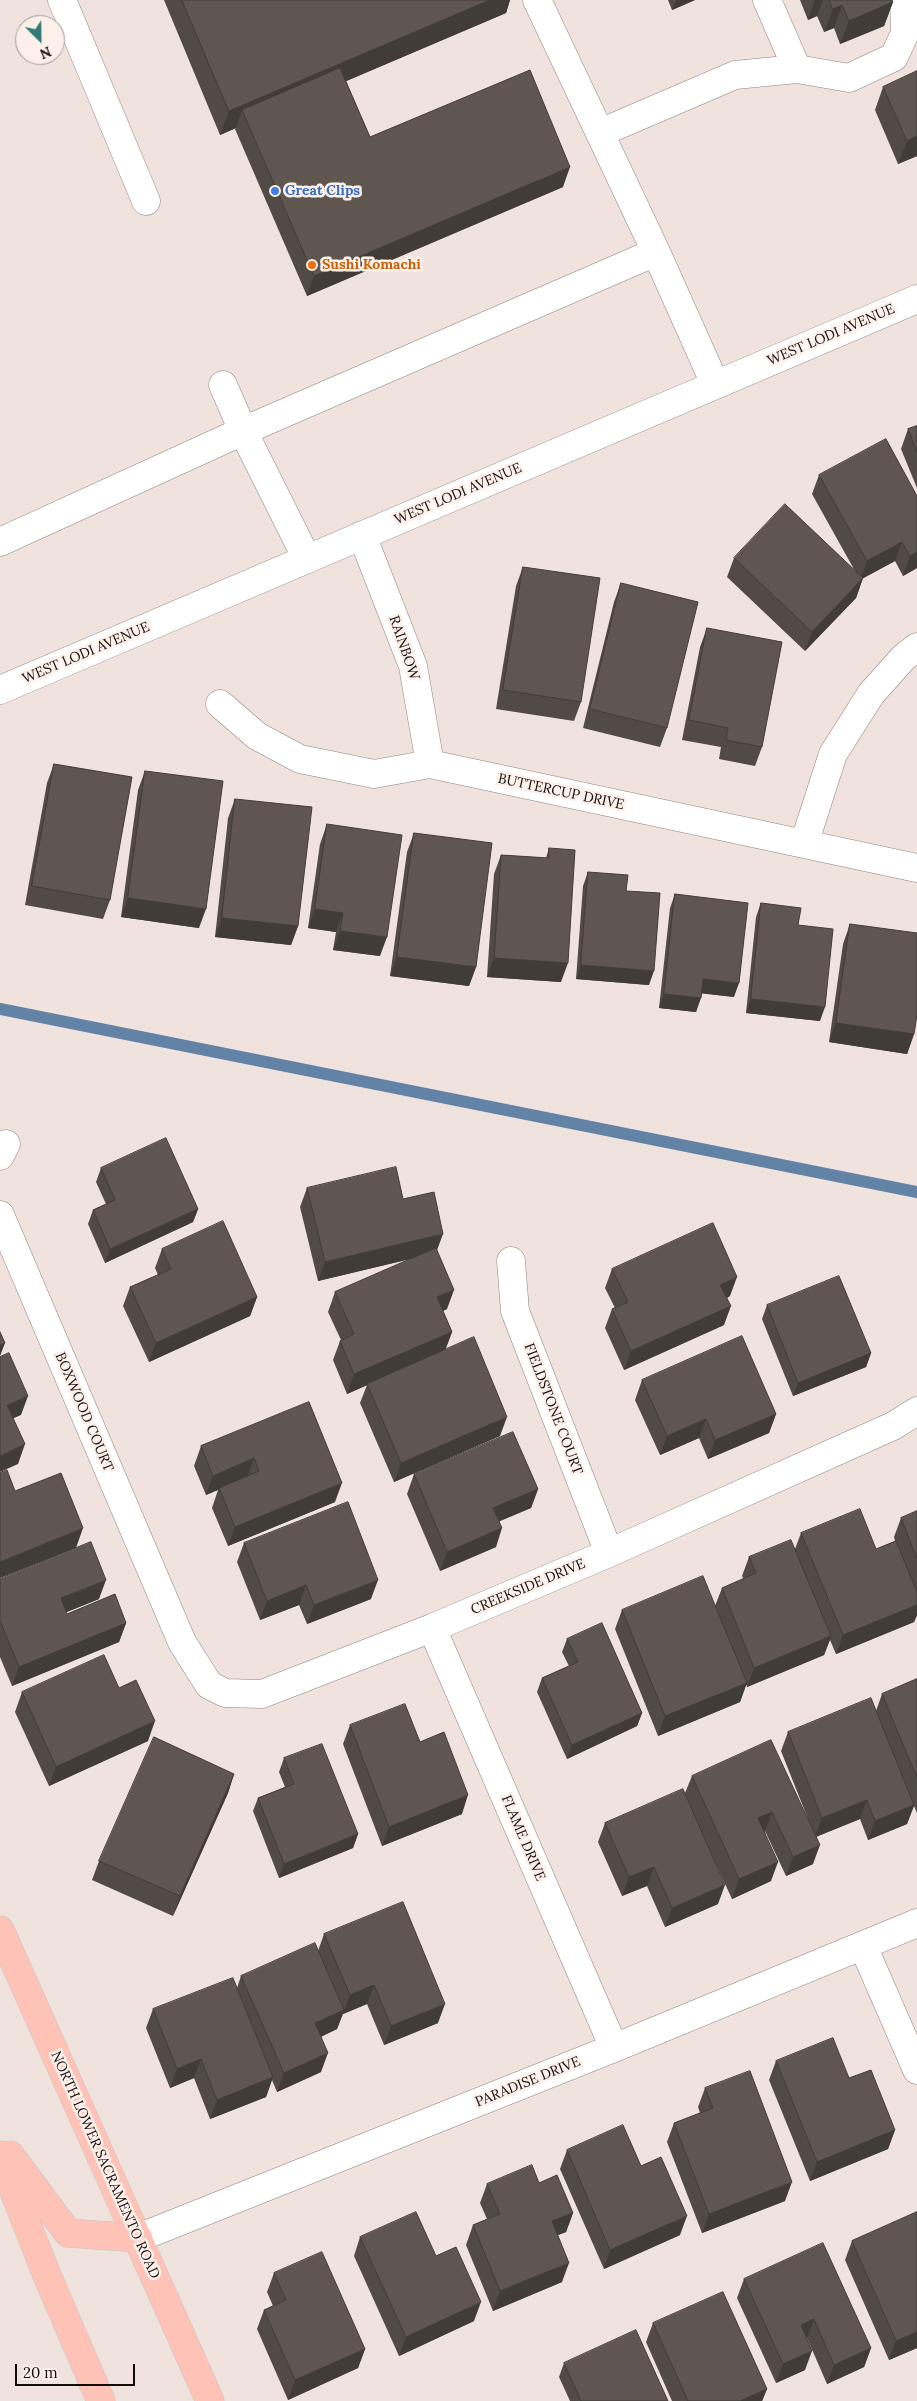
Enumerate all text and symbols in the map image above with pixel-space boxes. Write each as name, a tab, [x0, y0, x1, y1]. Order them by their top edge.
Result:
north arrow	[15, 15, 65, 65]
text: N	[37, 42, 54, 63]
place label: Great Clips	[285, 183, 360, 199]
marker: Great Clips	[269, 185, 281, 197]
place label: Sushi Komachi	[322, 257, 421, 273]
marker: Sushi Komachi	[306, 259, 318, 271]
street label: WEST LODI AVENUE	[765, 301, 897, 369]
street label: WEST LODI AVENUE	[392, 460, 524, 528]
street label: RAINBOW	[385, 614, 423, 682]
street label: WEST LODI AVENUE	[20, 619, 152, 687]
street label: BUTTERCUP DRIVE	[496, 770, 626, 814]
street label: FIELDSTONE COURT	[520, 1341, 586, 1477]
street label: BOXWOOD COURT	[51, 1350, 117, 1474]
street label: CREEKSIDE DRIVE	[468, 1555, 588, 1619]
street label: FLAME DRIVE	[497, 1793, 549, 1883]
street label: NORTH LOWER SACRAMENTO ROAD	[47, 2049, 163, 2281]
street label: PARADISE DRIVE	[473, 2053, 583, 2111]
scale bar	[18, 2354, 138, 2386]
text: 20 m	[23, 2363, 58, 2382]

